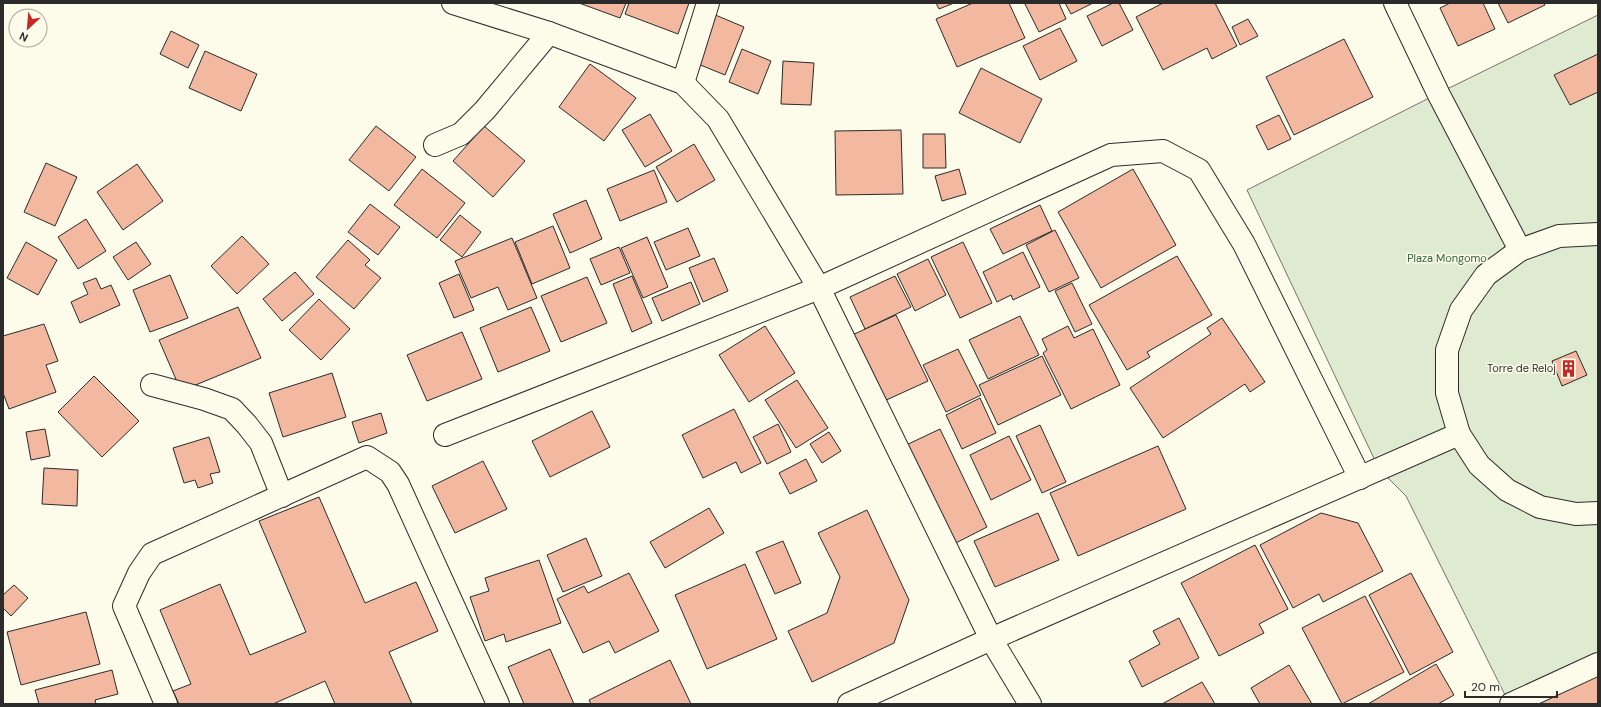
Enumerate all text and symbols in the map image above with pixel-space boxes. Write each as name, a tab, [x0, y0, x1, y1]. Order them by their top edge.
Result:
north arrow	[8, 8, 48, 48]
text: N	[17, 29, 30, 45]
park label: Plaza Mongomo	[1407, 251, 1487, 265]
building icon: Torre de Reloj	[1559, 358, 1579, 378]
place label: Torre de Reloj	[1487, 361, 1556, 375]
scale bar	[1465, 673, 1557, 699]
text: 20 m	[1471, 679, 1500, 695]

